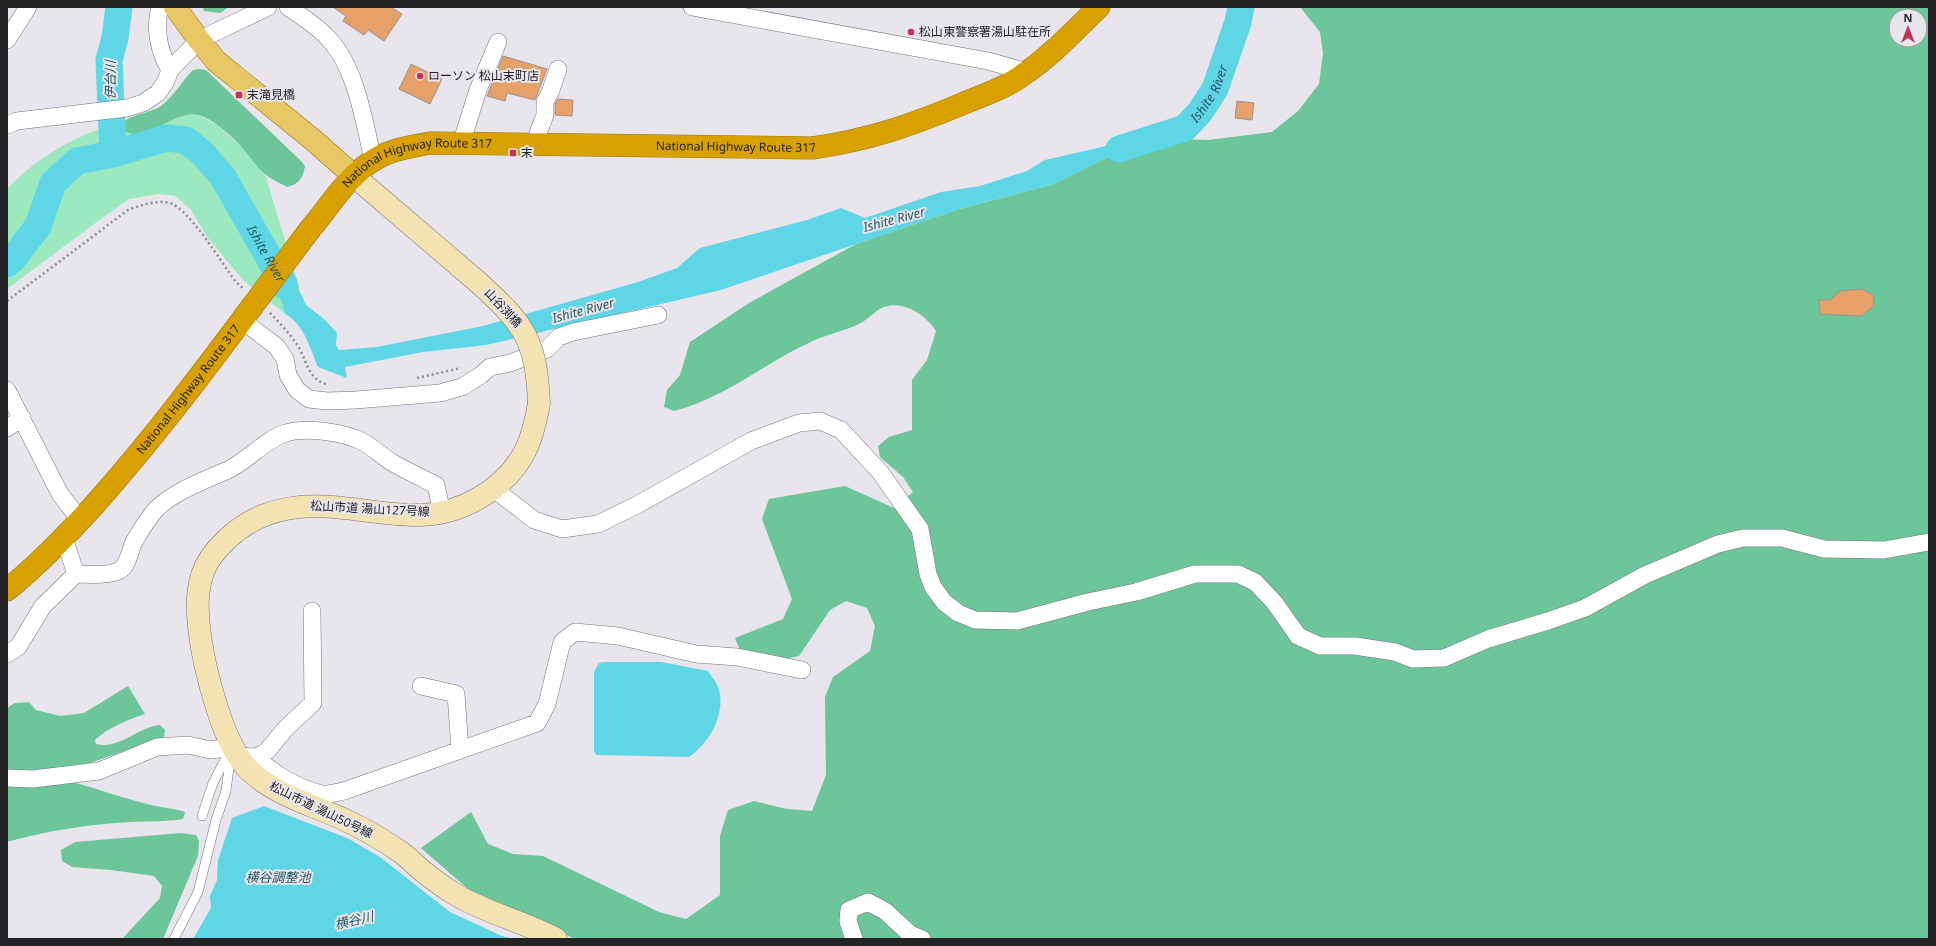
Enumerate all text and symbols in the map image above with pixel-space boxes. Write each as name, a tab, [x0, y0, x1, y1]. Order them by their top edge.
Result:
north arrow	[1888, 8, 1928, 48]
text: N	[1904, 10, 1912, 25]
place label: 松山東警察署湯山駐在所	[919, 23, 1051, 40]
marker: 松山東警察署湯山駐在所	[906, 27, 916, 37]
water label: 伊台川	[101, 59, 119, 100]
water label: Ishite River	[1185, 62, 1232, 127]
place label: ローソン 松山末町店	[428, 67, 539, 84]
marker: ローソン 松山末町店	[415, 71, 425, 81]
place label: 末滝見橋	[247, 86, 295, 103]
marker: 末滝見橋	[234, 90, 244, 100]
street label: National Highway Route 317	[338, 134, 492, 191]
street label: National Highway Route 317	[656, 137, 817, 156]
place label: 末	[521, 144, 533, 161]
marker: 末	[508, 148, 518, 158]
water label: Ishite River	[860, 202, 928, 236]
water label: Ishite River	[243, 221, 290, 286]
street label: 山谷渕橋	[481, 284, 526, 331]
water label: Ishite River	[549, 293, 617, 327]
street label: National Highway Route 317	[132, 321, 244, 458]
street label: 松山市道 湯山127号線	[310, 497, 430, 520]
street label: 松山市道 湯山50号線	[267, 777, 376, 842]
water label: 横谷調整池	[245, 868, 312, 886]
water label: 横谷川	[333, 906, 377, 933]

